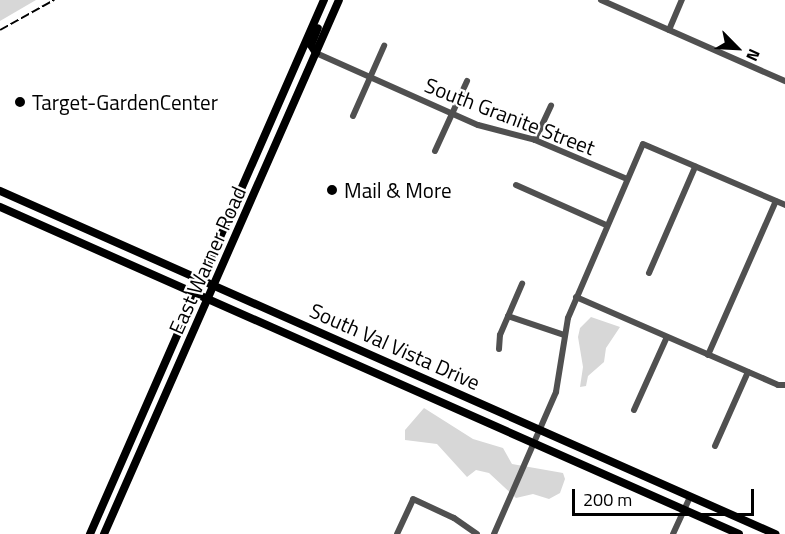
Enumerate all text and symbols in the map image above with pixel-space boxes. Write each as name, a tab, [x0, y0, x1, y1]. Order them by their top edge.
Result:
north arrow	[707, 18, 767, 78]
text: N	[740, 45, 767, 65]
street label: South Granite Street	[421, 72, 599, 160]
place label: Target-GardenCenter	[32, 89, 218, 115]
marker: Target-GardenCenter	[13, 95, 27, 109]
place label: Mail & More	[344, 177, 452, 203]
street label: East Warner Road	[163, 182, 251, 338]
marker: Mail & More	[325, 183, 339, 197]
street label: South Val Vista Drive	[306, 297, 484, 395]
scale bar	[575, 477, 756, 515]
text: 200 m	[583, 486, 632, 513]

